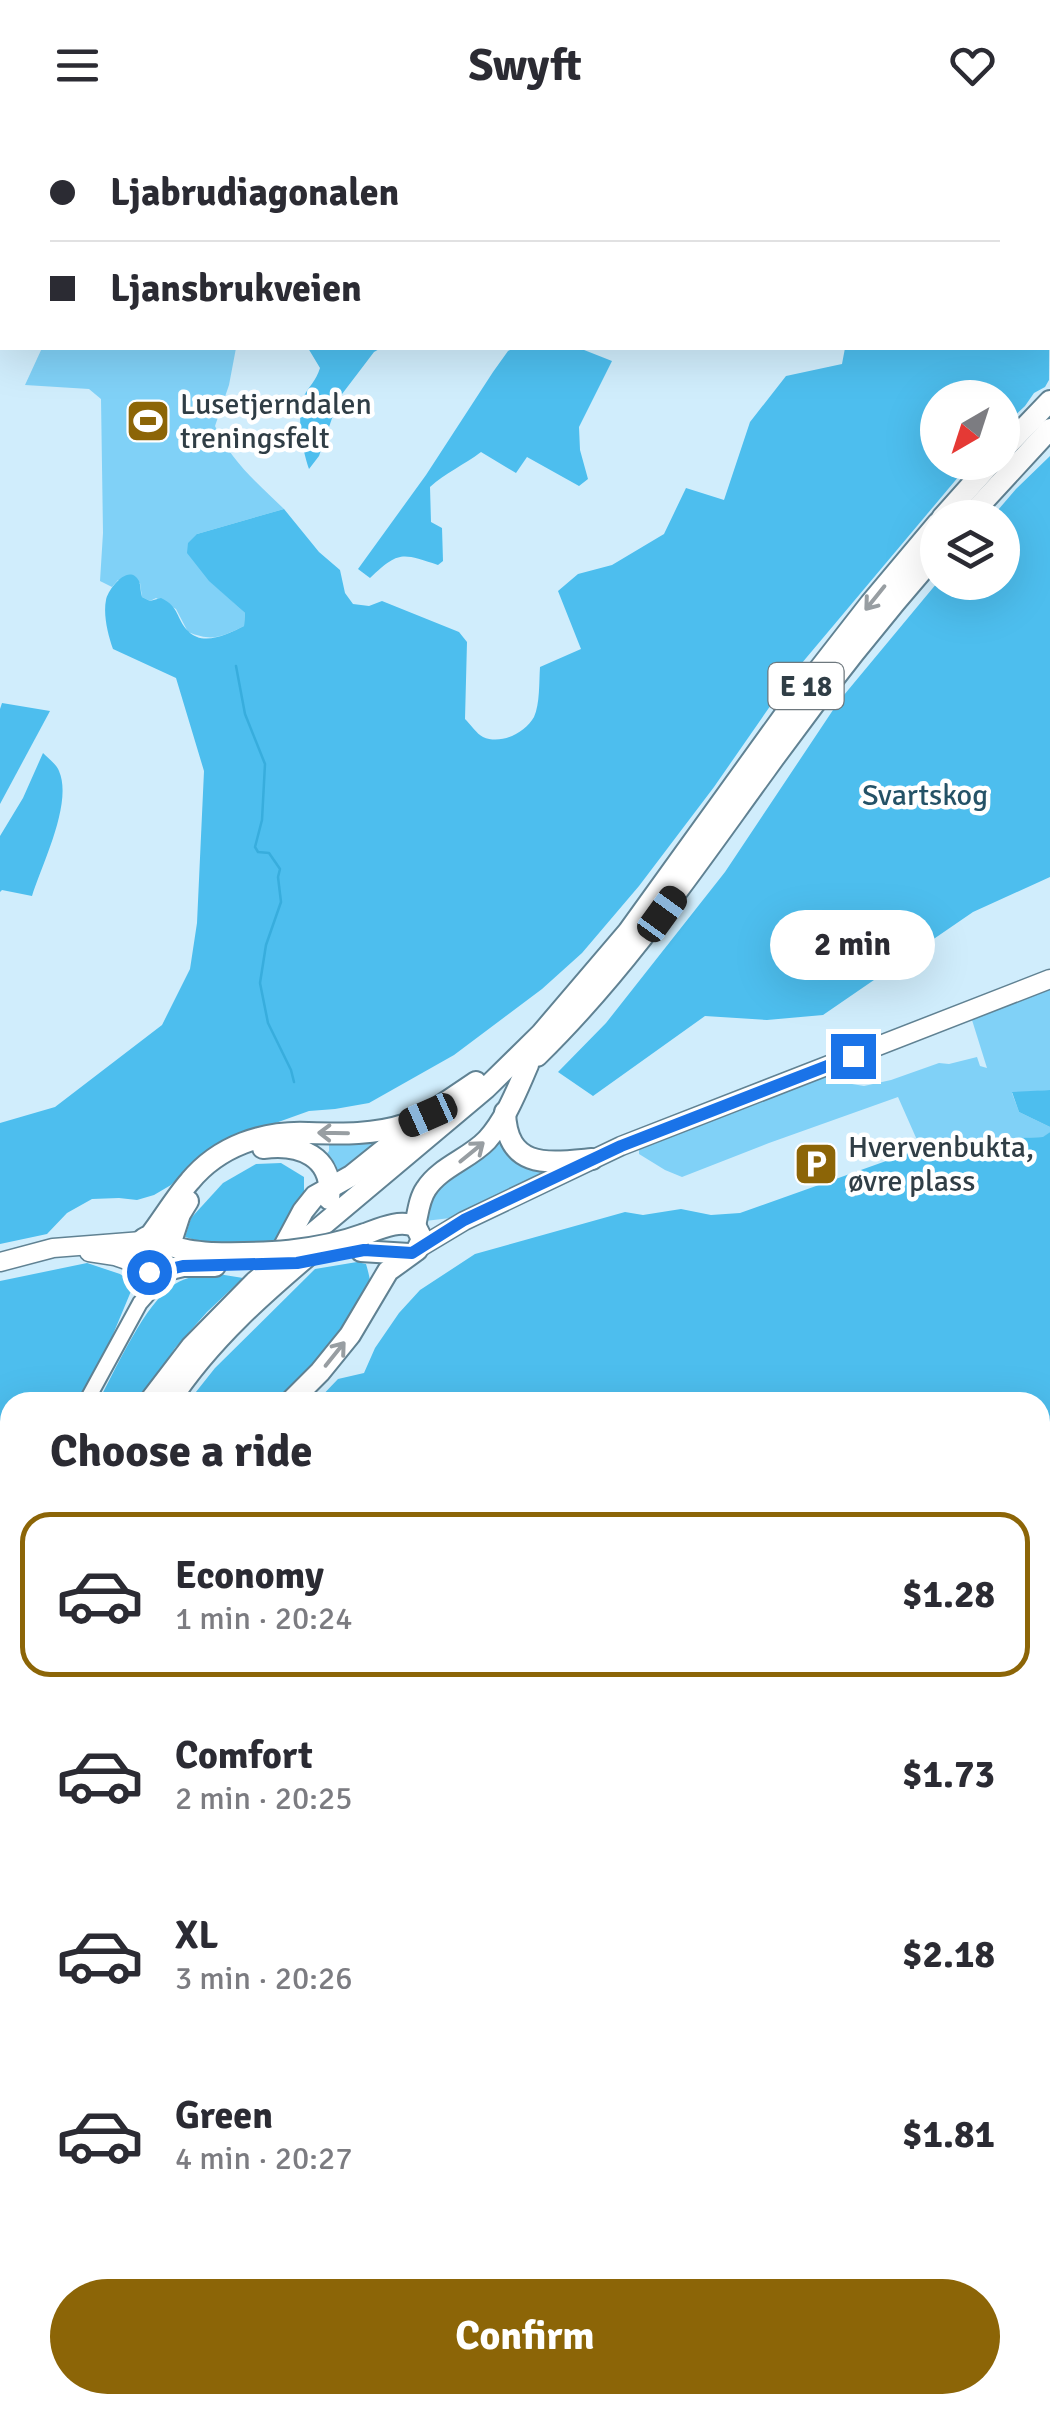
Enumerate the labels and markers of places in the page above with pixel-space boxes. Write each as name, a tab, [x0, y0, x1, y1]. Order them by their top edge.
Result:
place label: Lusetjerndalen treningsfelt	[180, 386, 372, 457]
sports icon: Lusetjerndalen treningsfelt	[125, 398, 171, 444]
place label: Hvervenbukta, øvre plass	[848, 1129, 1034, 1200]
parking icon: Hvervenbukta, øvre plass	[793, 1141, 839, 1187]

